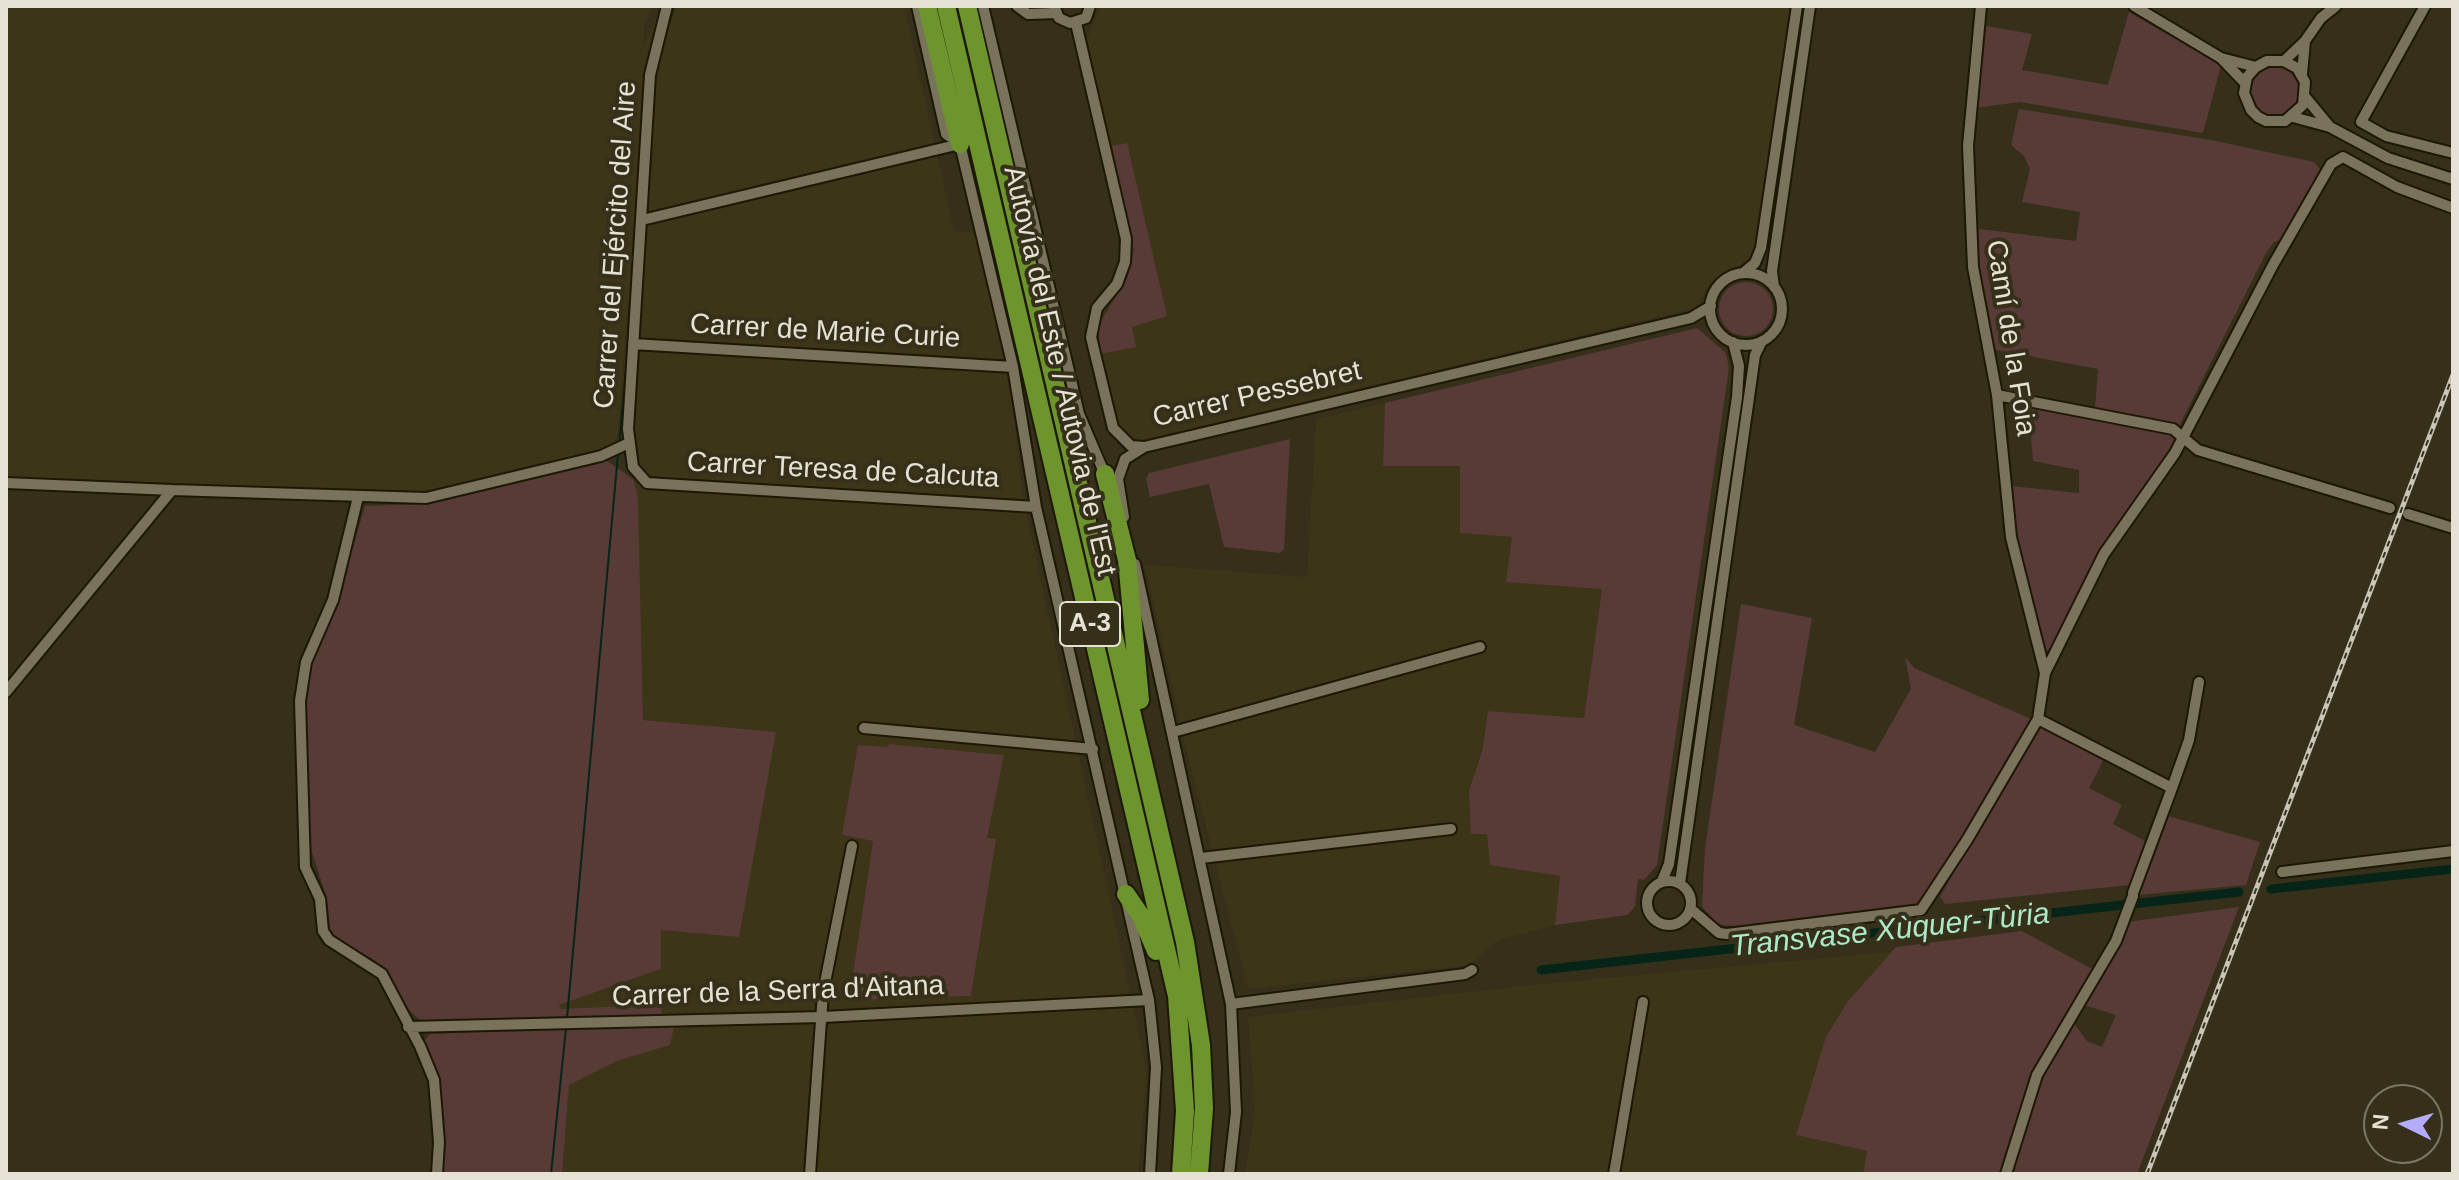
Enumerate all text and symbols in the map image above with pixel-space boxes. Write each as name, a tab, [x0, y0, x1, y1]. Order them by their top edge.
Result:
street label: Carrer del Ejército del Aire	[588, 80, 644, 410]
street label: Autovía del Este / Autovia de l'Est	[995, 163, 1123, 579]
street label: Camí de la Foia	[1978, 238, 2042, 438]
street label: Carrer de Marie Curie	[689, 308, 961, 356]
street label: Carrer Pessebret	[1149, 355, 1365, 435]
street label: Carrer Teresa de Calcuta	[686, 446, 1000, 496]
road number: A-3	[1060, 602, 1120, 646]
water label: Transvase Xùquer-Tùria	[1729, 896, 2051, 966]
street label: Carrer de la Serra d'Aitana	[611, 969, 945, 1015]
north arrow	[2363, 1084, 2443, 1164]
text: N	[2367, 1113, 2394, 1131]

